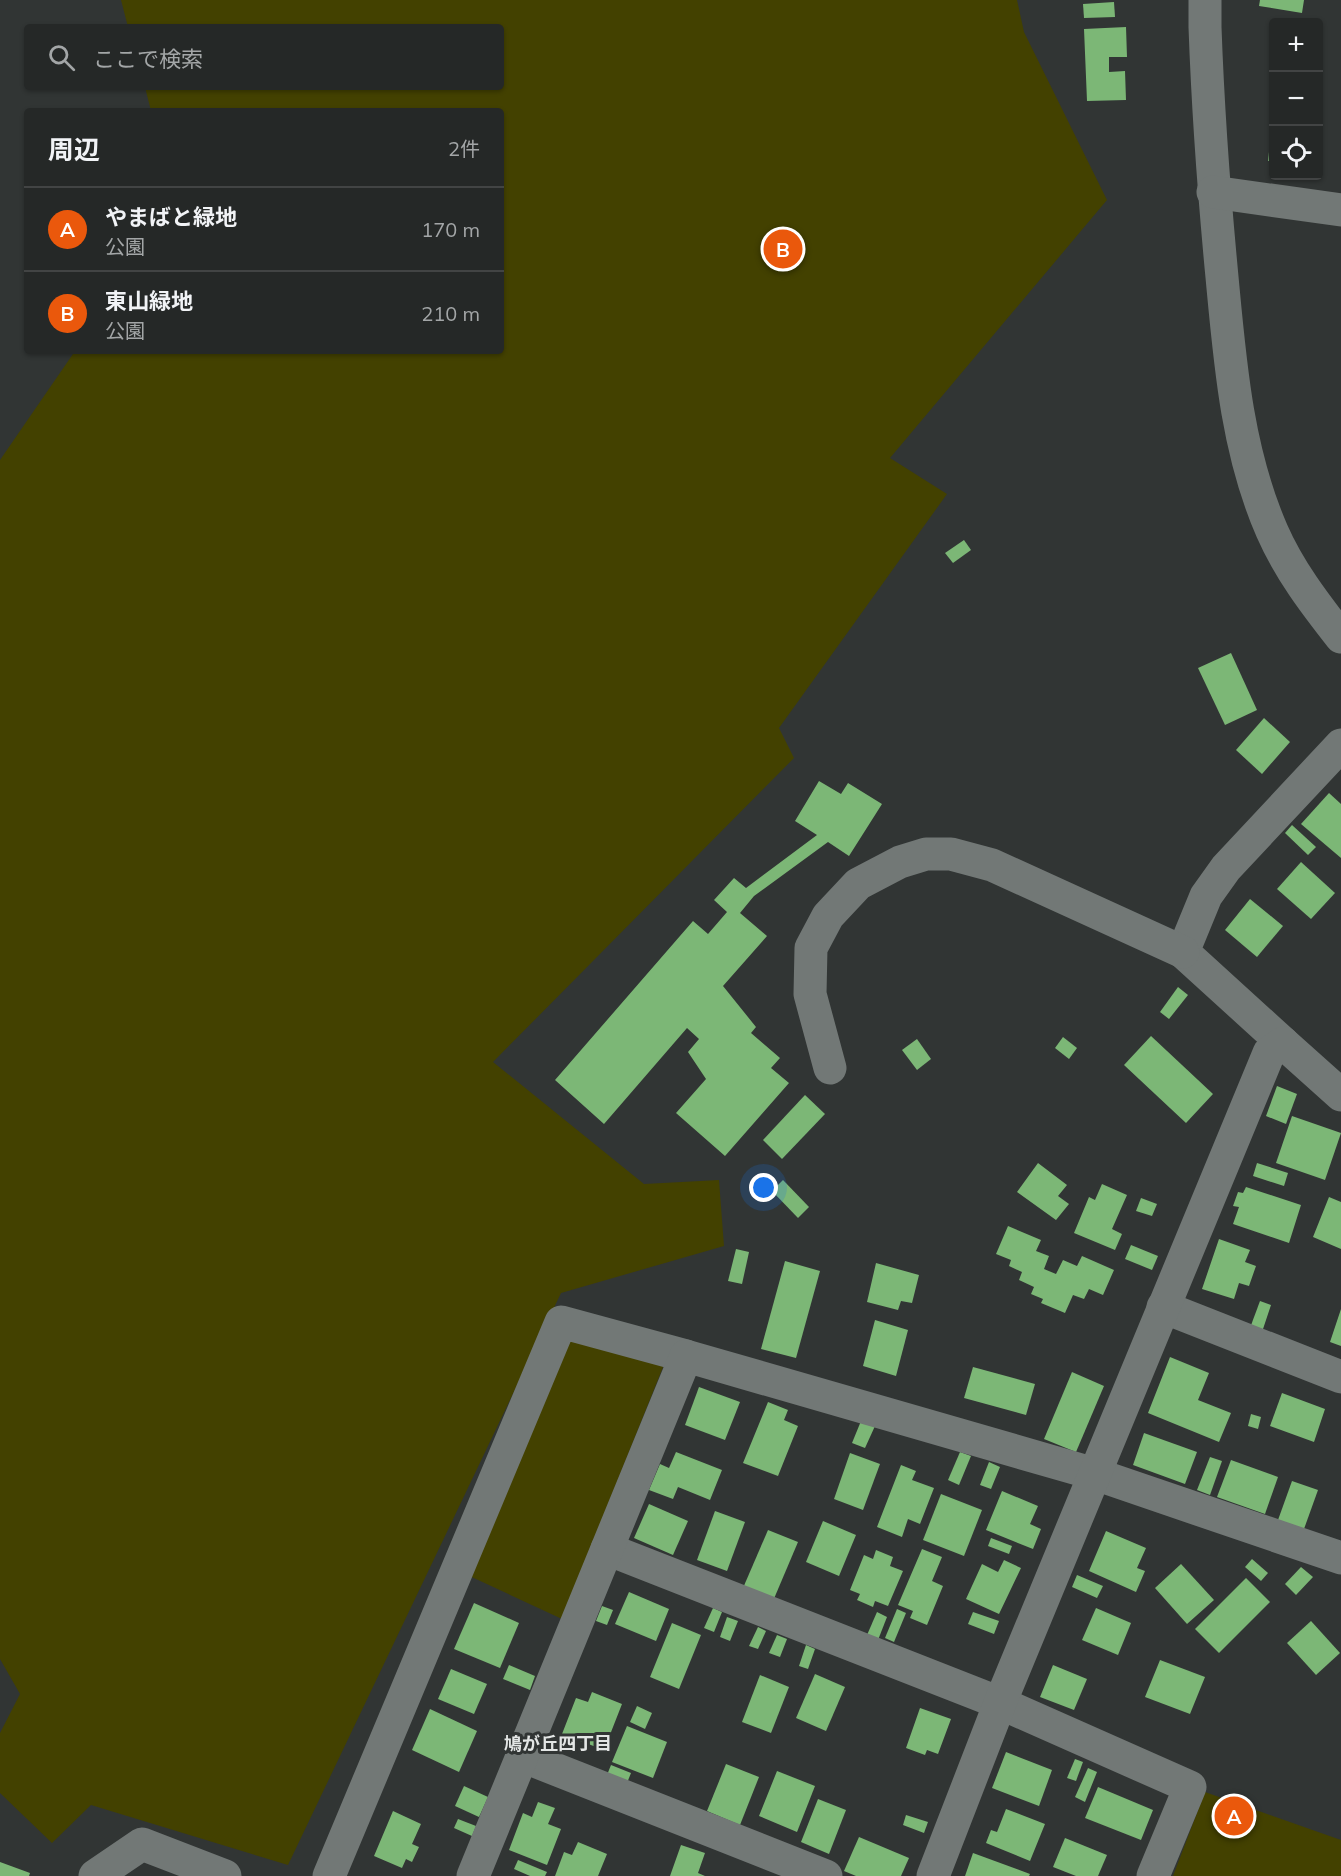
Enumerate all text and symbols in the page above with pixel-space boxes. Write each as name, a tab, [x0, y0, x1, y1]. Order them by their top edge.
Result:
map controls	[1269, 18, 1323, 180]
button: +	[1269, 18, 1323, 72]
search box	[24, 24, 504, 90]
icon: search	[45, 41, 78, 74]
text: ここで検索	[93, 45, 203, 73]
button: −	[1269, 72, 1323, 126]
button: locate	[1269, 126, 1323, 180]
text: 周辺	[48, 133, 100, 166]
text: 2件	[448, 136, 480, 161]
text: やまばと緑地	[105, 203, 237, 231]
text: A	[60, 217, 75, 242]
text: 170 m	[421, 217, 480, 242]
pin: B	[764, 226, 802, 272]
text: 公園	[105, 234, 145, 259]
text: 東山緑地	[105, 287, 193, 315]
text: B	[61, 301, 74, 326]
text: 210 m	[421, 301, 480, 326]
text: 公園	[105, 318, 145, 343]
your location	[749, 1173, 778, 1202]
district label: 鳩が丘四丁目	[504, 1732, 612, 1755]
pin: A	[1214, 1794, 1254, 1838]

